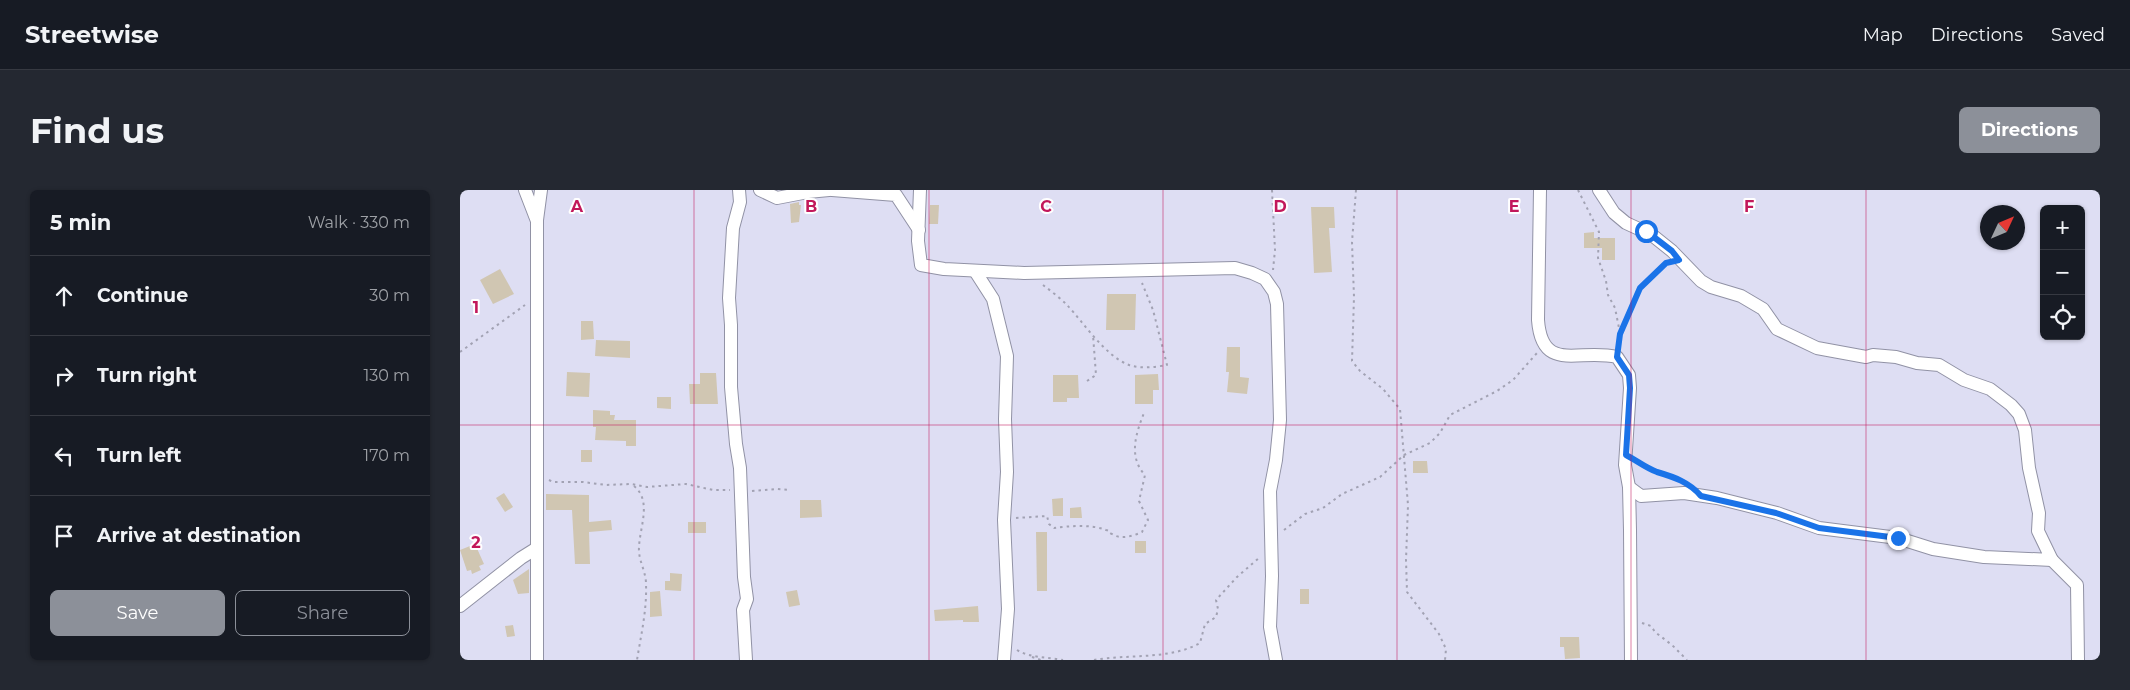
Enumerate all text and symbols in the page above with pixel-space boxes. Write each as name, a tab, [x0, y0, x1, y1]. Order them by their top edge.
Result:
text: Streetwise	[25, 20, 159, 49]
text: Map	[1863, 24, 1903, 46]
text: Directions	[1931, 24, 2023, 46]
text: Saved	[2051, 24, 2105, 46]
button: Directions	[1959, 107, 2100, 153]
text: Find us	[30, 109, 164, 152]
text: A	[570, 197, 584, 216]
text: B	[805, 197, 817, 216]
text: C	[1040, 197, 1052, 216]
text: D	[1273, 197, 1287, 216]
text: E	[1509, 197, 1519, 216]
text: F	[1744, 197, 1754, 216]
north arrow	[1980, 205, 2025, 250]
map controls	[2040, 205, 2085, 340]
button: +	[2040, 205, 2085, 250]
text: 5 min	[50, 210, 111, 235]
text: Walk · 330 m	[308, 213, 410, 232]
route start	[1635, 220, 1658, 243]
button: −	[2040, 250, 2085, 295]
icon: ahead	[50, 282, 78, 310]
text: Continue	[97, 284, 188, 307]
text: 30 m	[369, 286, 410, 305]
button: locate	[2040, 295, 2085, 340]
text: 1	[473, 298, 479, 317]
icon: right	[50, 362, 78, 390]
text: Turn right	[97, 364, 197, 387]
text: 130 m	[363, 366, 410, 385]
icon: left	[50, 442, 78, 470]
text: Turn left	[97, 444, 182, 467]
text: 170 m	[363, 446, 410, 465]
icon: arrive	[50, 522, 78, 550]
text: Arrive at destination	[97, 524, 301, 547]
route end	[1887, 527, 1910, 550]
text: 2	[471, 533, 481, 552]
button: Save	[50, 590, 225, 636]
button: Share	[235, 590, 410, 636]

